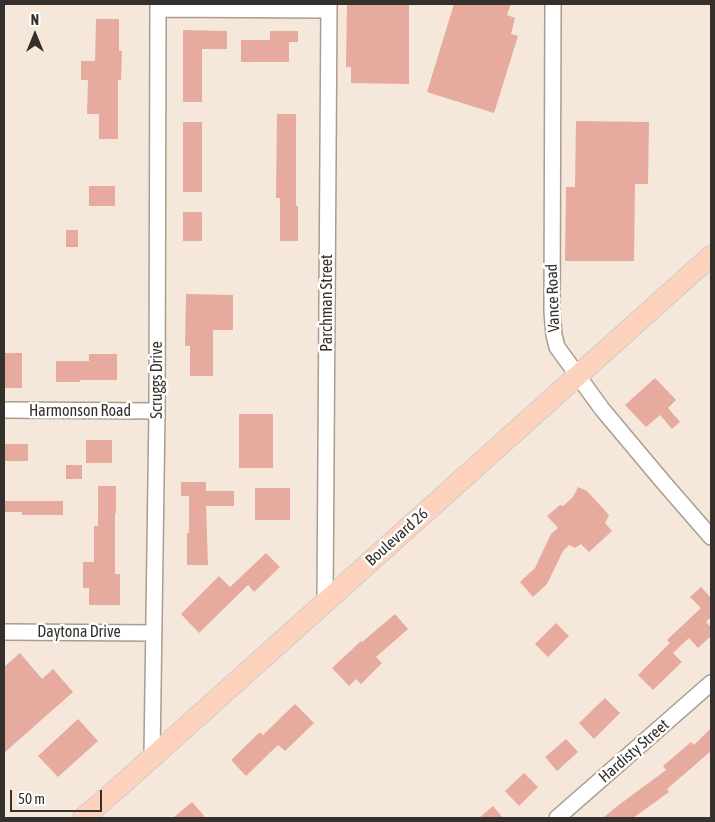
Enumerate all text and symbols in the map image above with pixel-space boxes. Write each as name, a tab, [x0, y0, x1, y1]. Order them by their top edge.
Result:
north arrow	[10, 10, 60, 60]
text: N	[31, 12, 39, 28]
street label: Parchman Street	[317, 254, 337, 352]
street label: Vance Road	[542, 263, 564, 333]
street label: Scruggs Drive	[147, 341, 167, 419]
street label: Harmonson Road	[29, 401, 131, 421]
street label: Boulevard 26	[362, 504, 432, 570]
street label: Daytona Drive	[37, 622, 121, 642]
street label: Hardisty Street	[595, 715, 673, 787]
scale bar	[12, 780, 105, 812]
text: 50 m	[18, 790, 45, 807]

